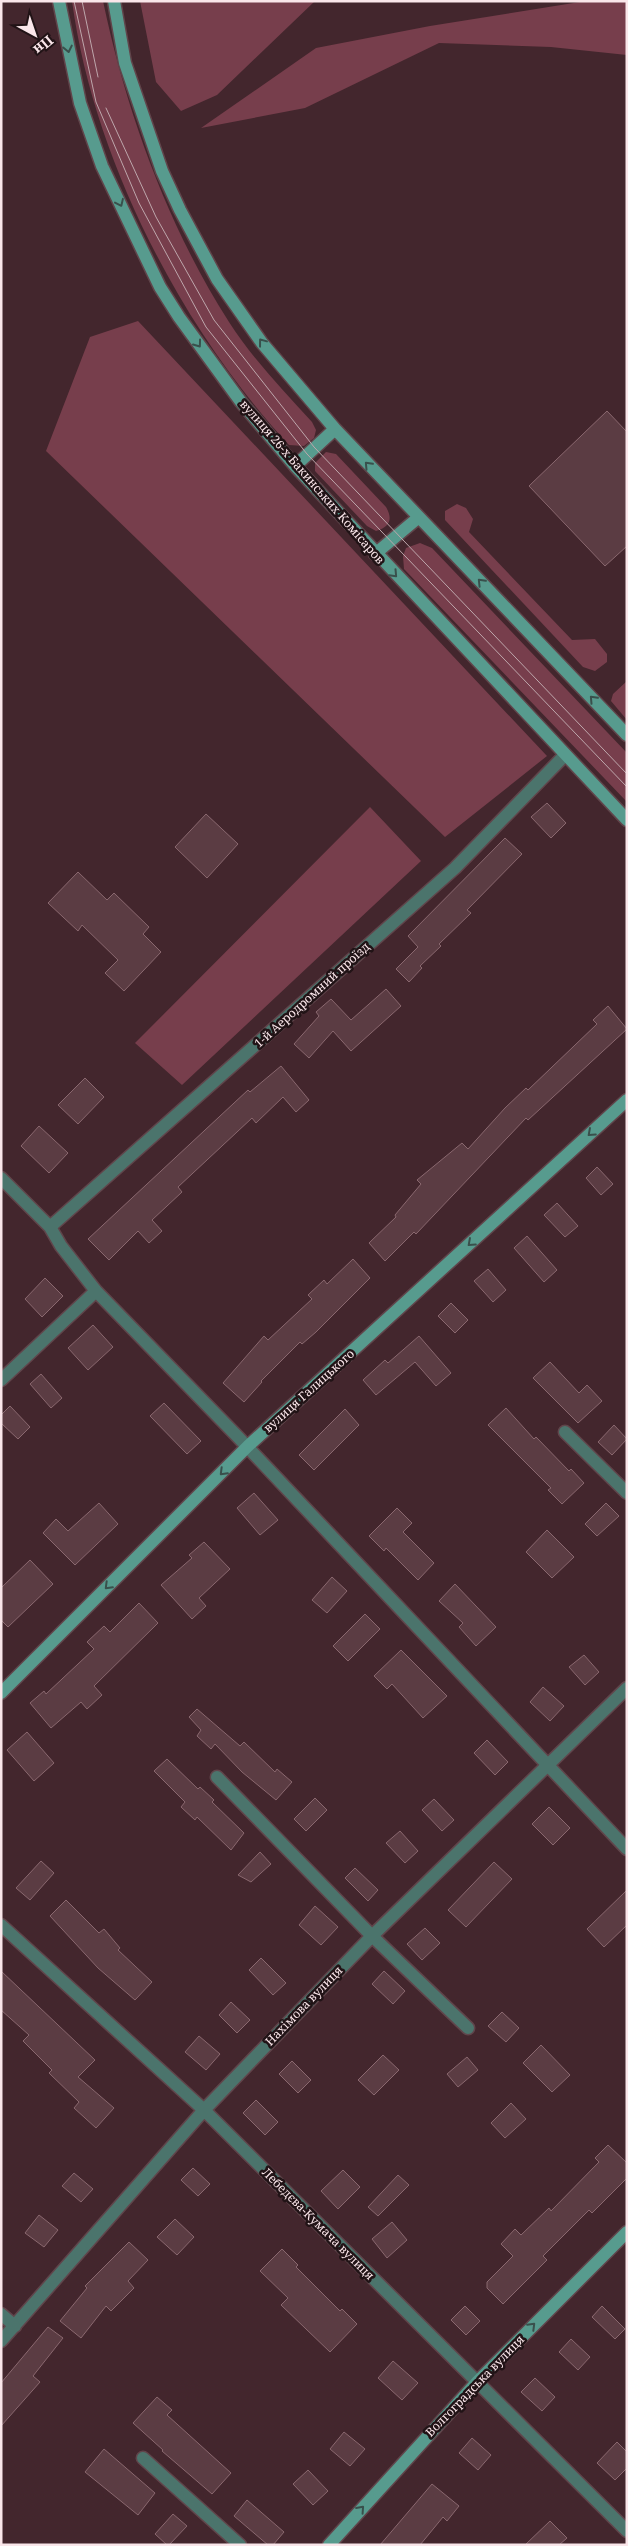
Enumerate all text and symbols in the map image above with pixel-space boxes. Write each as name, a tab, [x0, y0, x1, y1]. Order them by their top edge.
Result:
north arrow	[10, 10, 60, 60]
text: Пн	[29, 31, 58, 60]
one-way arrow	[63, 45, 73, 53]
one-way arrow	[113, 198, 124, 207]
one-way arrow	[193, 338, 201, 347]
one-way arrow	[259, 338, 268, 348]
street label: вулиця 26-х Бакинських Комісаров	[236, 396, 389, 568]
one-way arrow	[365, 461, 374, 470]
one-way arrow	[388, 569, 397, 578]
one-way arrow	[478, 579, 487, 588]
one-way arrow	[590, 696, 599, 705]
street label: 1-й Аеродромний проїзд	[250, 938, 373, 1051]
one-way arrow	[587, 1127, 596, 1136]
one-way arrow	[467, 1237, 476, 1246]
street label: вулиця Галицького	[260, 1345, 358, 1436]
one-way arrow	[220, 1466, 229, 1475]
one-way arrow	[105, 1581, 114, 1590]
street label: Нахімова вулиця	[261, 1962, 346, 2049]
street label: Лебедєва-Кумача вулиця	[258, 2164, 378, 2284]
one-way arrow	[527, 2323, 536, 2332]
street label: Волгоградська вулиця	[421, 2331, 528, 2440]
one-way arrow	[356, 2505, 365, 2514]

